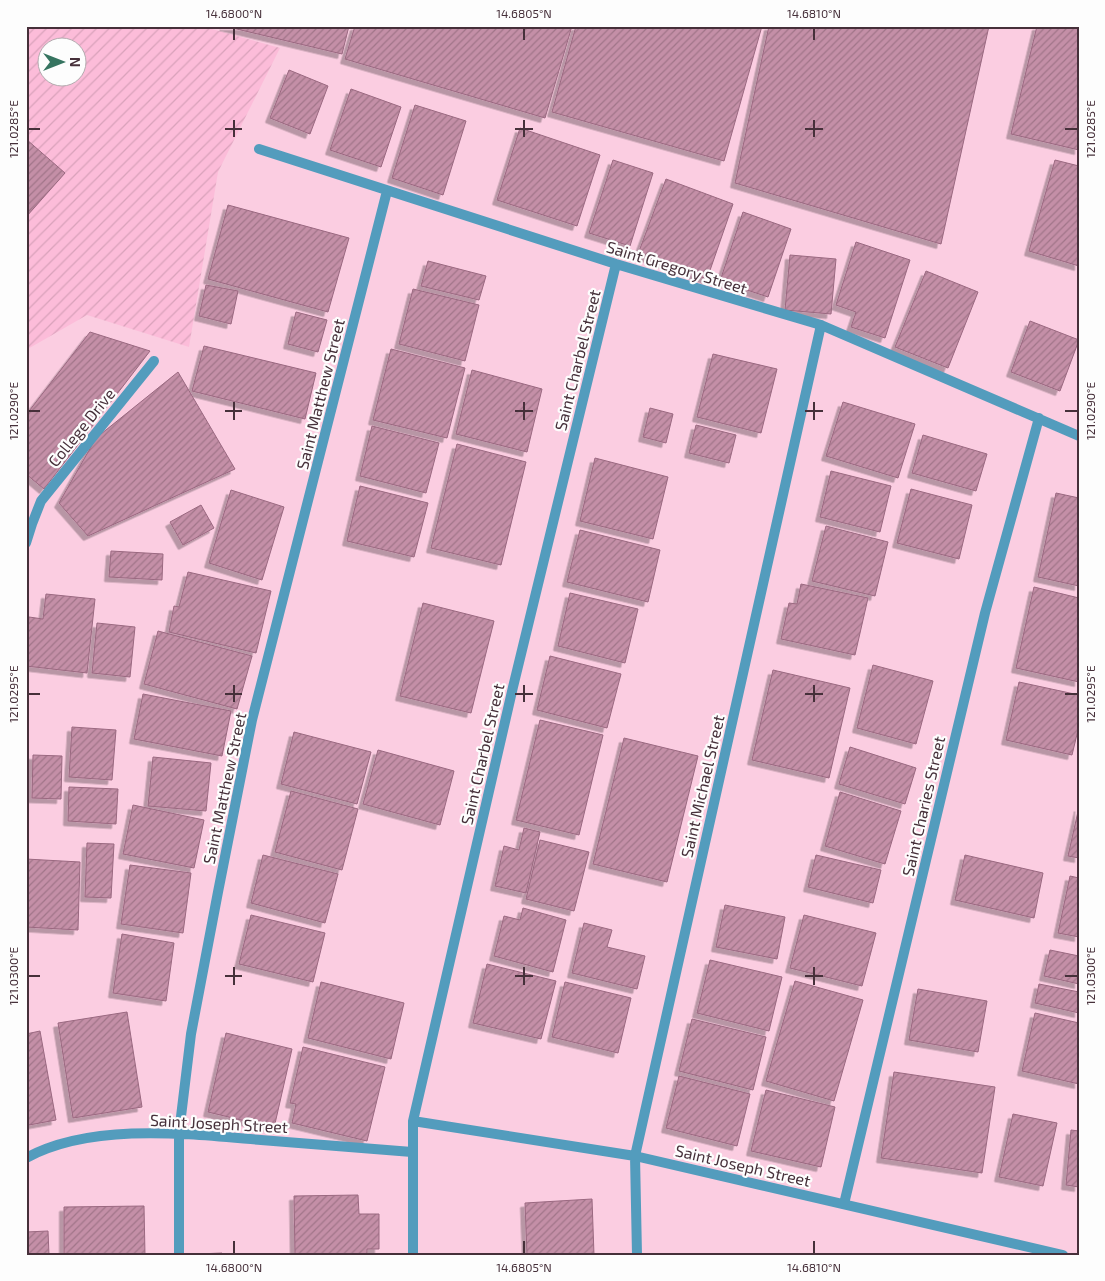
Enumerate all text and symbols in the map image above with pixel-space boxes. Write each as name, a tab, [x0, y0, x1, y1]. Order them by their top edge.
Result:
text: 14.6800°N	[206, 6, 262, 20]
text: 14.6805°N	[496, 6, 552, 20]
text: 14.6810°N	[787, 6, 841, 20]
north arrow	[38, 38, 88, 88]
text: N	[67, 57, 84, 67]
text: 121.0285°E	[6, 100, 20, 158]
text: 121.0285°E	[1083, 100, 1097, 158]
street label: Saint Gregory Street	[604, 237, 750, 297]
street label: Saint Charbel Street	[550, 288, 604, 432]
street label: Saint Matthew Street	[292, 317, 348, 471]
text: 121.0290°E	[6, 382, 20, 440]
text: 121.0290°E	[1083, 382, 1097, 440]
street label: College Drive	[44, 384, 118, 470]
text: 121.0295°E	[6, 665, 20, 723]
text: 121.0295°E	[1083, 665, 1097, 723]
street label: Saint Charbel Street	[457, 682, 507, 826]
street label: Saint Matthew Street	[199, 710, 249, 866]
street label: Saint Michael Street	[676, 713, 728, 859]
street label: Saint Charies Street	[898, 734, 948, 878]
text: 121.0300°E	[6, 946, 20, 1005]
text: 121.0300°E	[1083, 946, 1097, 1005]
street label: Saint Joseph Street	[149, 1110, 289, 1136]
street label: Saint Joseph Street	[674, 1140, 812, 1190]
text: 14.6800°N	[206, 1260, 262, 1274]
text: 14.6805°N	[496, 1260, 552, 1274]
text: 14.6810°N	[787, 1260, 841, 1274]

